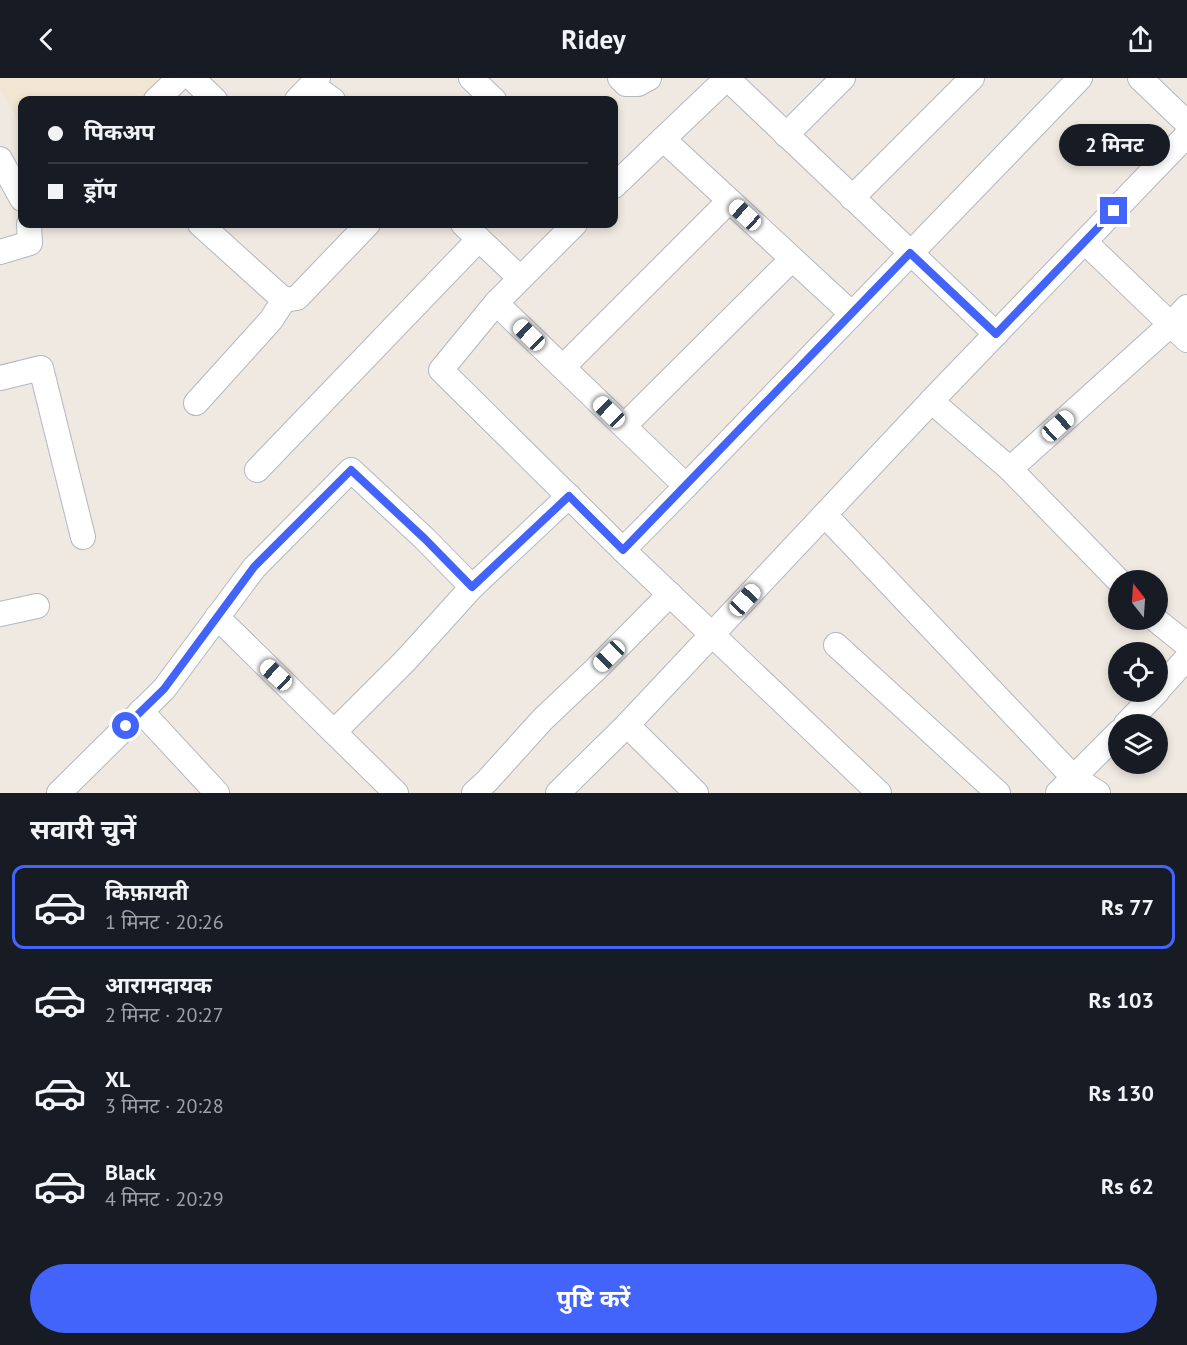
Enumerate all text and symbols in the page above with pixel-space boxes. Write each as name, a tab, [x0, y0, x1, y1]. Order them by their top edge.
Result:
text: Ridey	[561, 22, 626, 56]
icon: back	[30, 23, 63, 56]
icon: share	[1124, 23, 1157, 56]
text: पिकअप	[84, 118, 155, 146]
callout: 2 मिनट	[1058, 124, 1170, 166]
text: 2 मिनट	[1085, 132, 1144, 158]
text: ड्रॉप	[84, 176, 117, 204]
car	[726, 196, 764, 234]
route end	[1100, 197, 1127, 224]
car	[510, 316, 548, 354]
car	[590, 393, 628, 431]
car	[1039, 407, 1077, 445]
north arrow	[1108, 570, 1168, 630]
map controls	[1108, 570, 1168, 774]
car	[726, 581, 764, 619]
car	[590, 637, 628, 675]
button: locate	[1108, 642, 1168, 702]
car	[257, 656, 295, 694]
route start	[112, 712, 139, 739]
button: layers	[1108, 714, 1168, 774]
text: सवारी चुनें	[30, 812, 136, 846]
text: किफ़ायती	[105, 878, 189, 906]
icon: car	[33, 880, 87, 934]
text: Rs 77	[1101, 893, 1154, 921]
text: 1 मिनट · 20:26	[105, 909, 224, 935]
text: आरामदायक	[105, 971, 212, 999]
icon: car	[33, 973, 87, 1027]
text: Rs 103	[1088, 986, 1154, 1014]
text: 2 मिनट · 20:27	[105, 1002, 224, 1028]
text: XL	[105, 1065, 130, 1093]
icon: car	[33, 1066, 87, 1120]
text: Rs 130	[1088, 1079, 1154, 1107]
text: 3 मिनट · 20:28	[105, 1093, 224, 1119]
text: Black	[105, 1158, 156, 1186]
icon: car	[33, 1159, 87, 1213]
text: Rs 62	[1101, 1172, 1154, 1200]
text: 4 मिनट · 20:29	[105, 1186, 224, 1212]
button: पुष्टि करें	[30, 1264, 1157, 1333]

